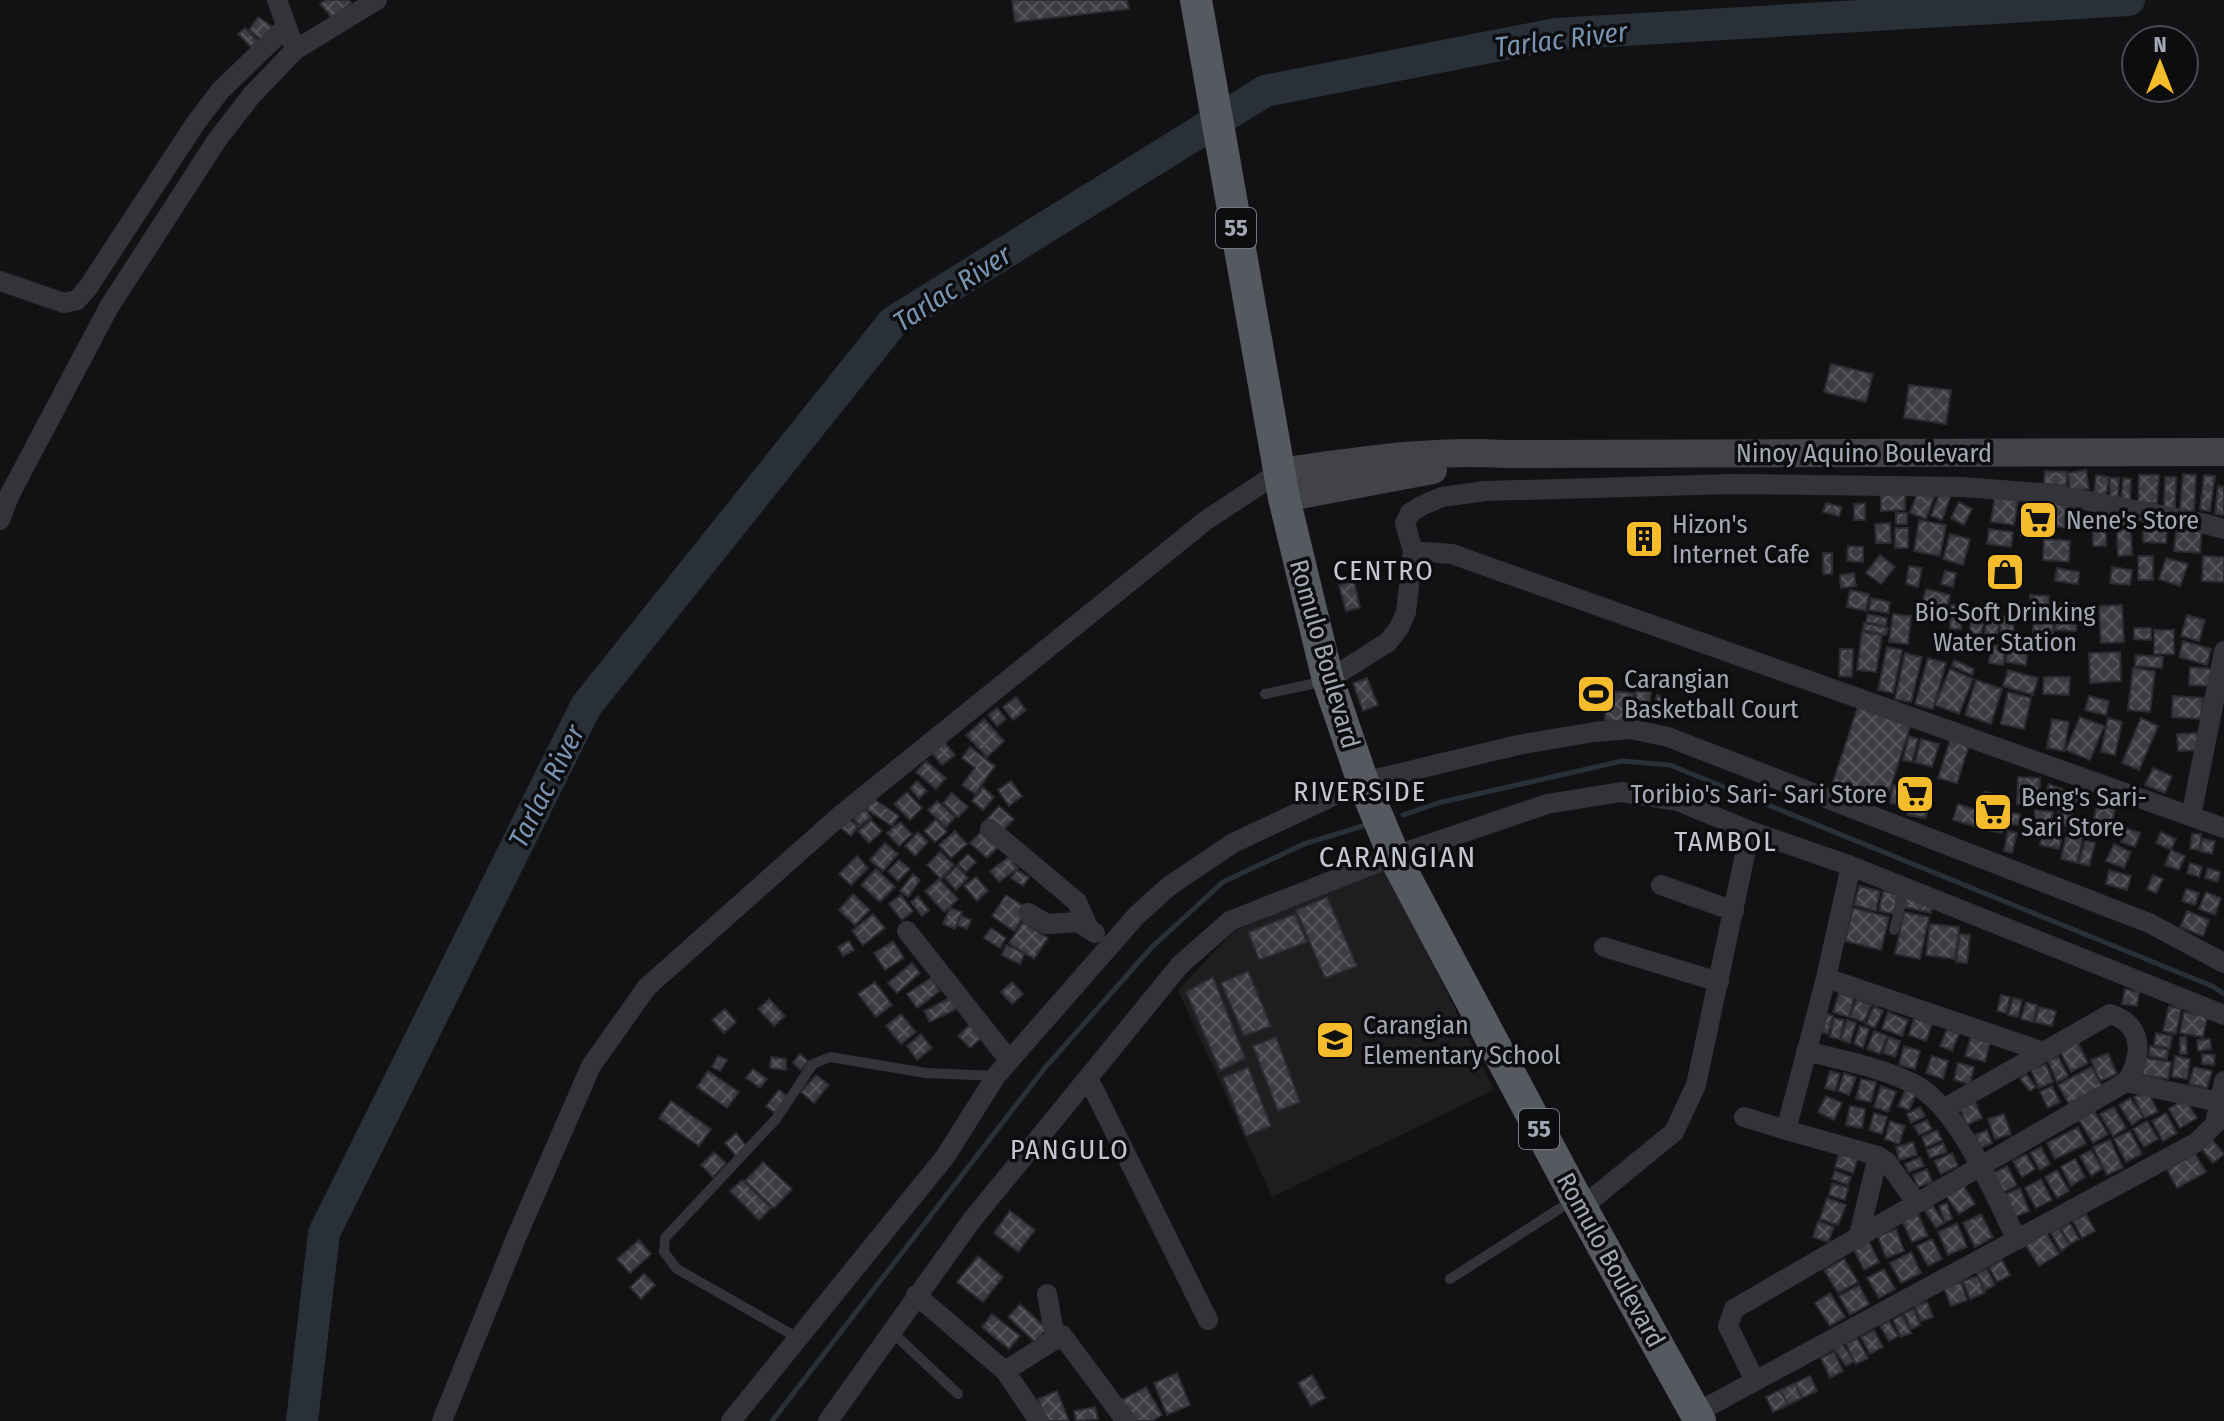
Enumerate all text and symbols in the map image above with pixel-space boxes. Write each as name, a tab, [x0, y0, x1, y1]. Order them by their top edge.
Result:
water label: Tarlac River	[1493, 15, 1631, 64]
north arrow	[2120, 24, 2200, 104]
text: N	[2153, 31, 2167, 58]
road number: 55	[1216, 208, 1256, 248]
water label: Tarlac River	[887, 238, 1018, 339]
street label: Ninoy Aquino Boulevard	[1736, 438, 1992, 469]
supermarket icon: Nene's Store	[2017, 499, 2059, 541]
place label: Nene's Store	[2066, 505, 2199, 536]
place label: Hizon's Internet Cafe	[1672, 509, 1810, 570]
building icon: Hizon's Internet Cafe	[1623, 518, 1665, 560]
shop icon: Bio-Soft Drinking Water Station	[1984, 551, 2026, 593]
district label: CENTRO	[1333, 554, 1435, 587]
street label: Romulo Boulevard	[1283, 556, 1366, 752]
place label: Bio-Soft Drinking Water Station	[1914, 597, 2096, 658]
place label: Carangian Basketball Court	[1624, 664, 1799, 725]
sports icon: Carangian Basketball Court	[1575, 673, 1617, 715]
water label: Tarlac River	[501, 718, 592, 853]
supermarket icon: Toribio's Sari- Sari Store	[1894, 773, 1936, 815]
district label: RIVERSIDE	[1293, 775, 1427, 808]
place label: Toribio's Sari- Sari Store	[1631, 779, 1887, 810]
place label: Beng's Sari- Sari Store	[2021, 782, 2147, 843]
supermarket icon: Beng's Sari- Sari Store	[1972, 791, 2014, 833]
district label: TAMBOL	[1674, 825, 1778, 858]
district label: CARANGIAN	[1319, 839, 1477, 875]
place label: Carangian Elementary School	[1363, 1010, 1561, 1071]
school or university icon: Carangian Elementary School	[1314, 1019, 1356, 1061]
road number: 55	[1519, 1109, 1559, 1149]
district label: PANGULO	[1010, 1133, 1130, 1166]
street label: Romulo Boulevard	[1550, 1168, 1671, 1353]

